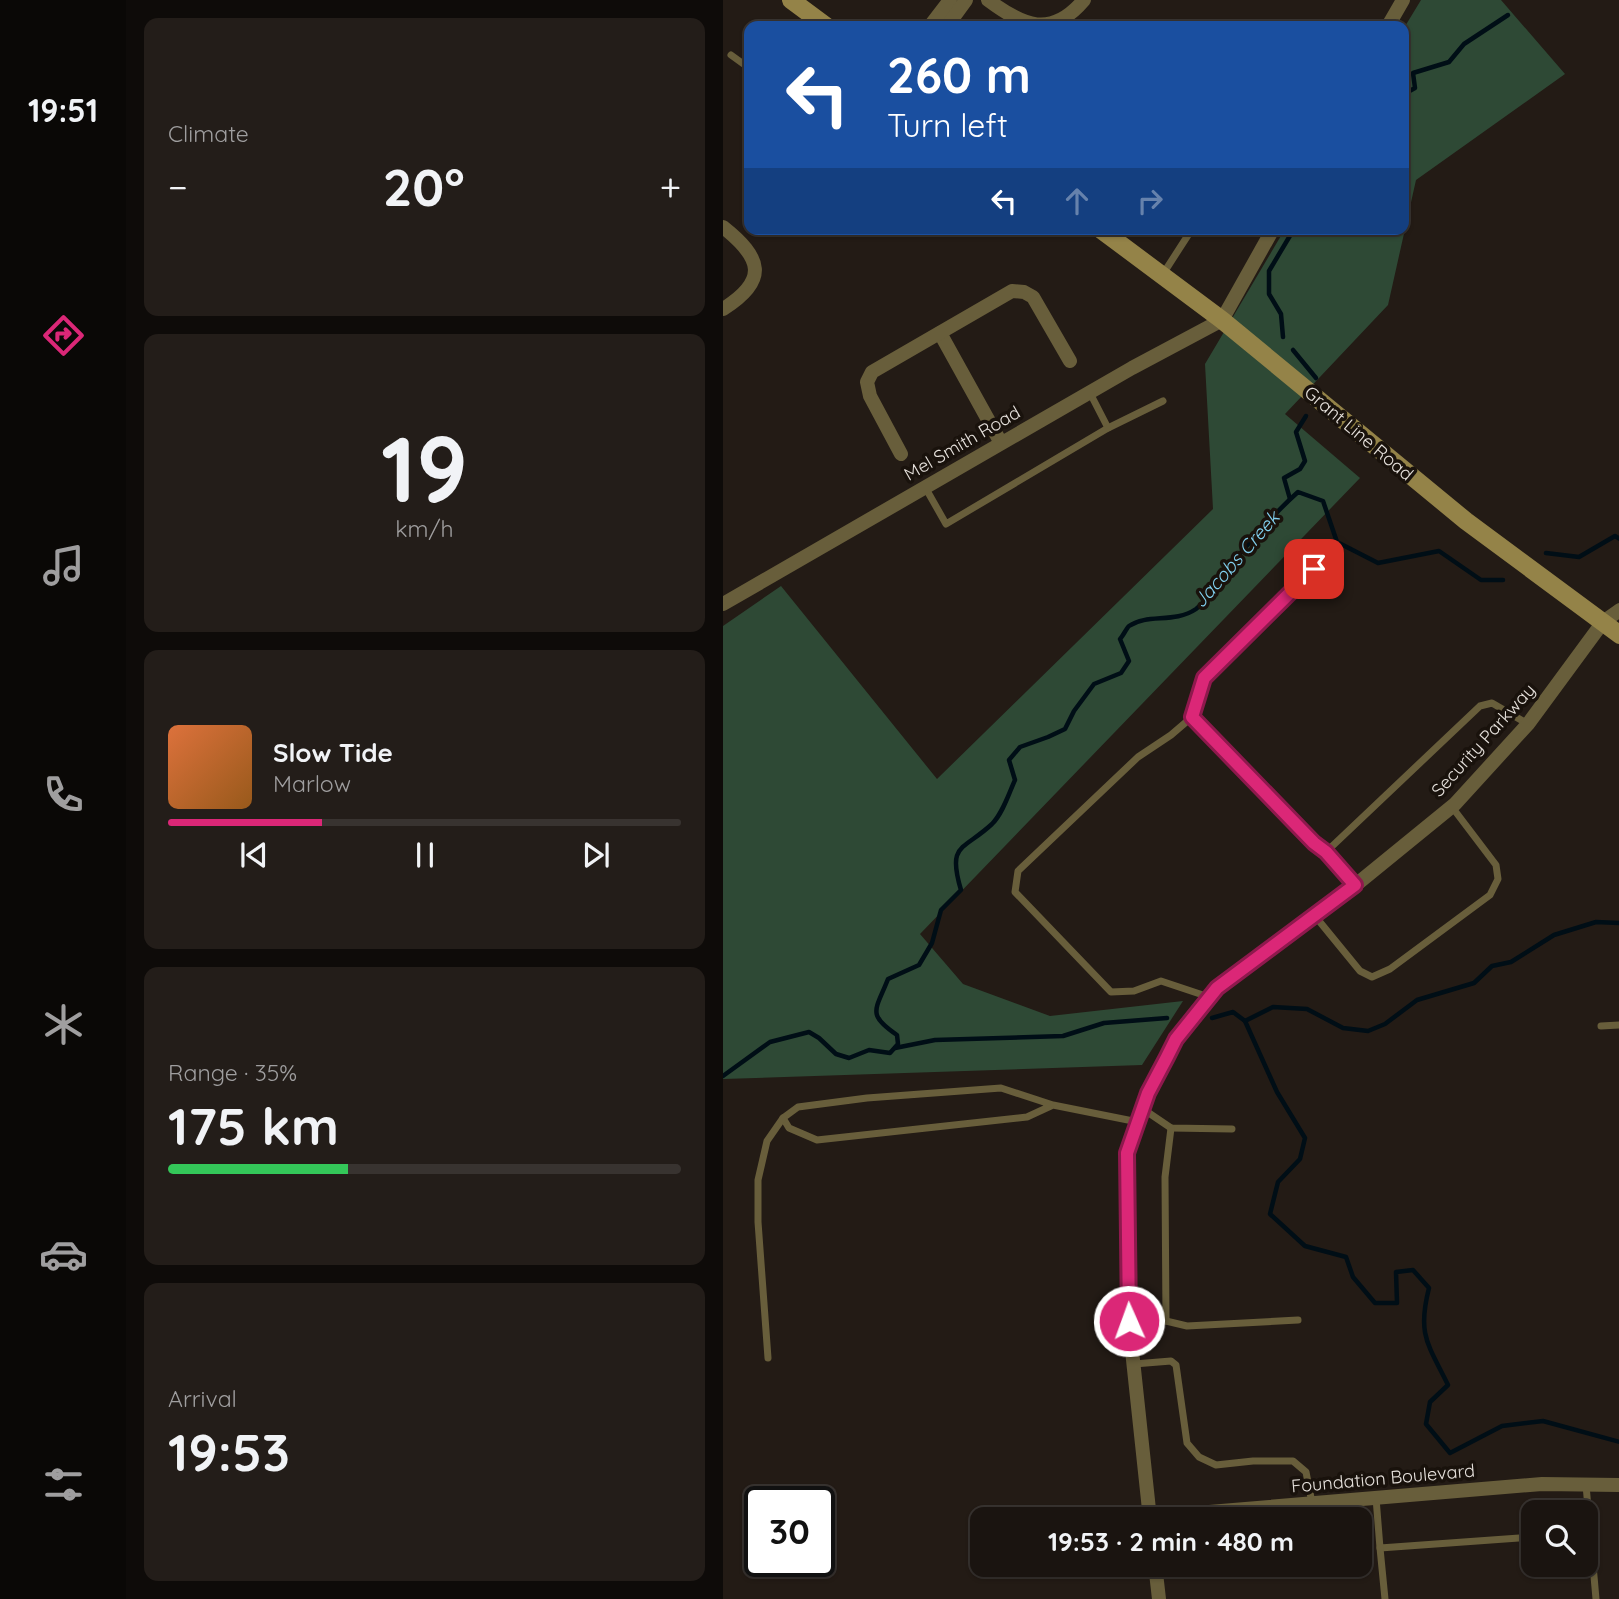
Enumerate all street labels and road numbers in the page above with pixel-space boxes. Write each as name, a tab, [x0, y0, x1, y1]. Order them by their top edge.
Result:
street label: Grant Line Road	[1300, 381, 1418, 485]
street label: Mel Smith Road	[900, 400, 1024, 486]
street label: Security Parkway	[1426, 679, 1540, 801]
street label: Foundation Boulevard	[1290, 1459, 1476, 1497]

